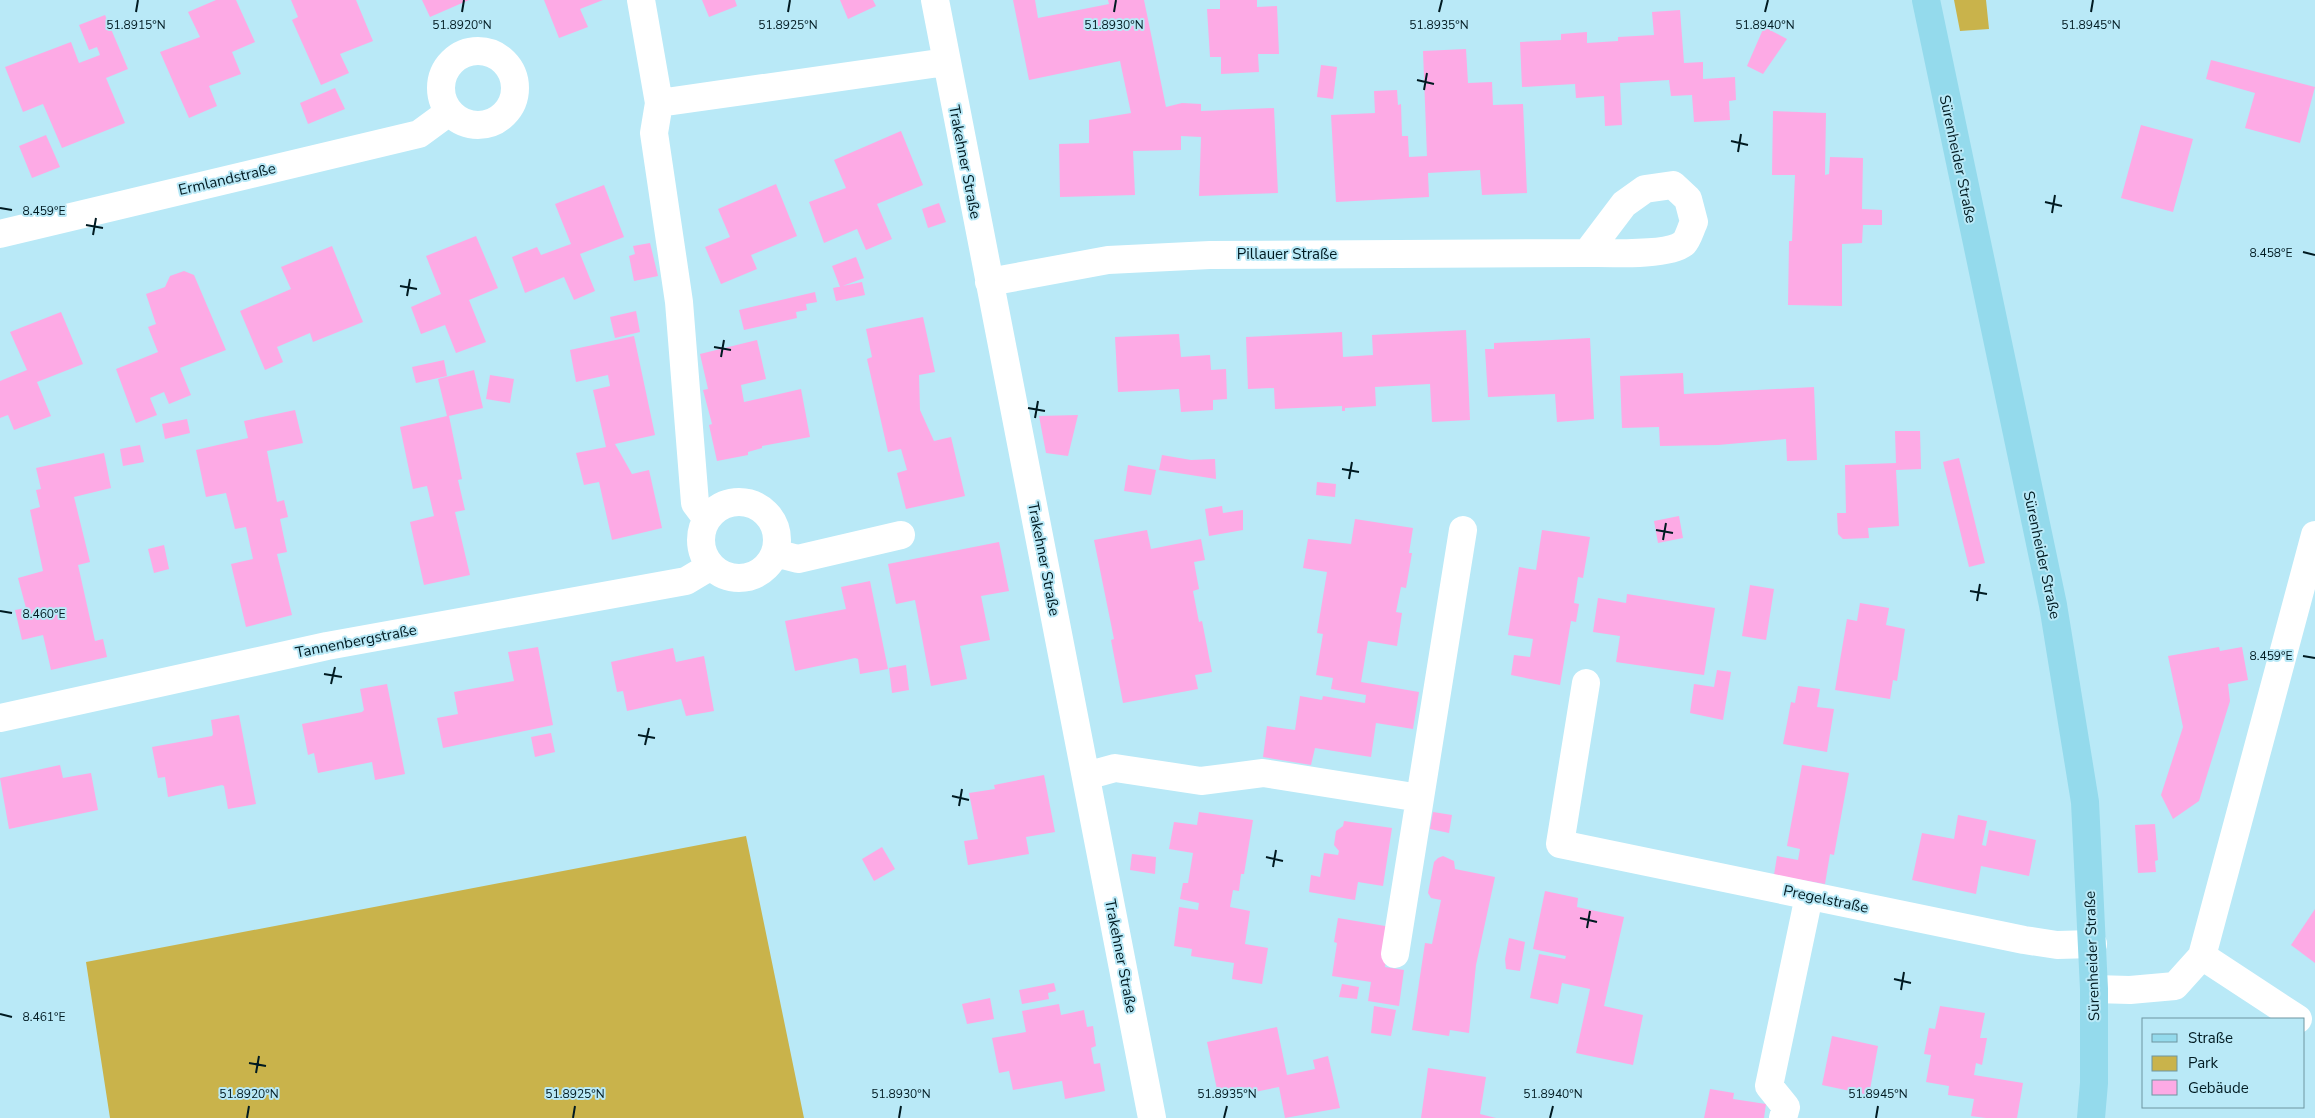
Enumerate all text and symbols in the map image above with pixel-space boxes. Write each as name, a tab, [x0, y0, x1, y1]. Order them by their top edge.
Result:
text: 51.8915°N	[106, 17, 166, 33]
text: 51.8920°N	[432, 17, 492, 33]
text: 51.8925°N	[758, 17, 818, 33]
text: 51.8930°N	[1084, 17, 1144, 33]
text: 51.8935°N	[1409, 17, 1469, 33]
text: 51.8940°N	[1735, 17, 1795, 33]
text: 51.8945°N	[2061, 17, 2121, 33]
street label: Sürenheider Straße	[1935, 93, 1981, 225]
street label: Trakehner Straße	[944, 103, 986, 221]
street label: Ermlandstraße	[176, 158, 278, 200]
text: 8.459°E	[23, 203, 65, 219]
street label: Pillauer Straße	[1237, 244, 1337, 264]
text: 8.458°E	[2250, 245, 2292, 261]
street label: Sürenheider Straße	[2019, 489, 2065, 621]
street label: Trakehner Straße	[1023, 500, 1065, 618]
text: 8.460°E	[23, 606, 65, 622]
street label: Tannenbergstraße	[294, 619, 418, 663]
text: 8.459°E	[2250, 648, 2292, 664]
street label: Pregelstraße	[1782, 880, 1870, 918]
street label: Sürenheider Straße	[2080, 891, 2104, 1021]
street label: Trakehner Straße	[1100, 897, 1142, 1015]
text: 8.461°E	[23, 1009, 65, 1025]
legend	[2142, 1018, 2305, 1108]
text: Straße	[2188, 1028, 2233, 1048]
text: Park	[2188, 1053, 2218, 1073]
text: Gebäude	[2188, 1078, 2249, 1098]
text: 51.8920°N	[219, 1086, 279, 1102]
text: 51.8925°N	[545, 1086, 605, 1102]
text: 51.8930°N	[871, 1086, 931, 1102]
text: 51.8935°N	[1197, 1086, 1257, 1102]
text: 51.8940°N	[1523, 1086, 1583, 1102]
text: 51.8945°N	[1848, 1086, 1908, 1102]

